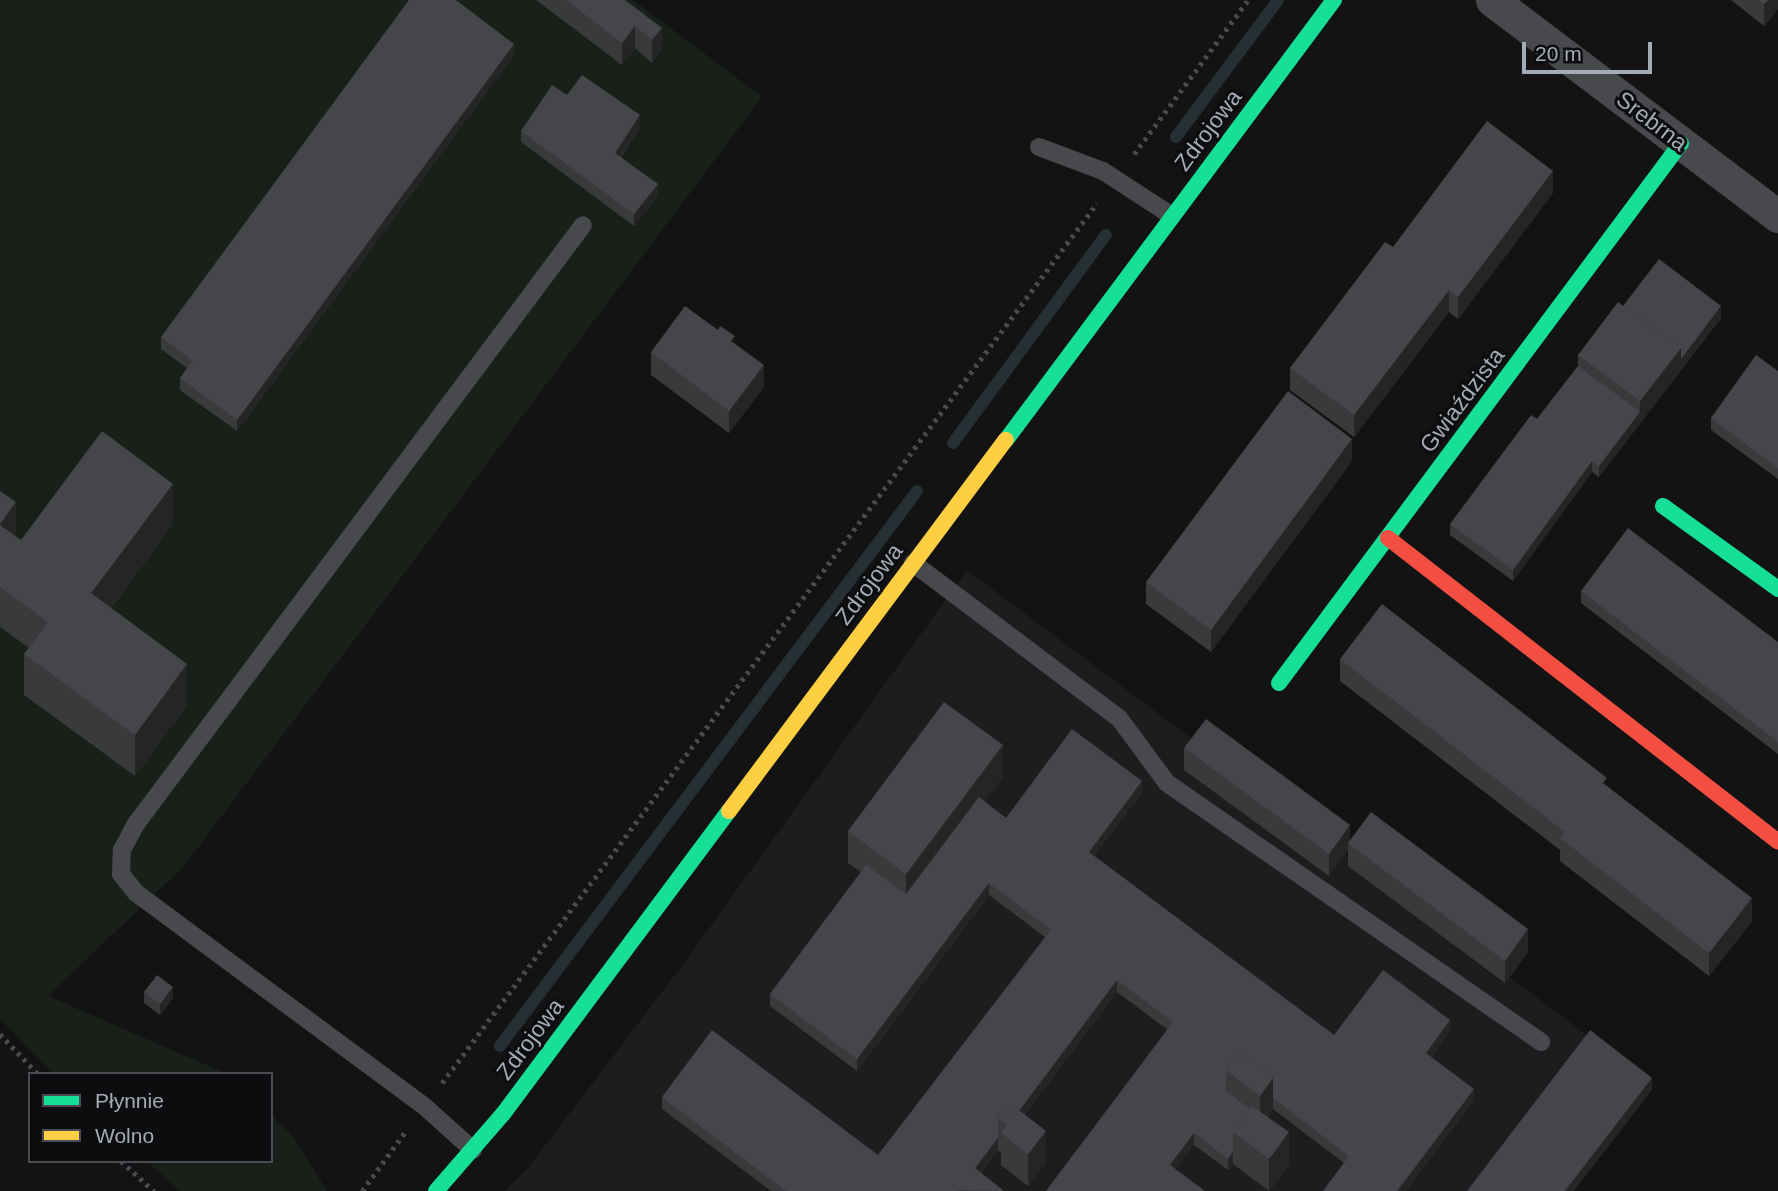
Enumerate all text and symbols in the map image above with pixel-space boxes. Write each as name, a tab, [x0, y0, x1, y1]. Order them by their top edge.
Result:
scale bar	[1526, 28, 1656, 72]
text: 20 m	[1535, 42, 1582, 65]
street label: Zdrojowa	[1169, 84, 1247, 176]
street label: Srebrna	[1611, 85, 1693, 157]
street label: Gwiaździsta	[1414, 342, 1510, 458]
street label: Zdrojowa	[830, 538, 908, 630]
street label: Zdrojowa	[491, 993, 569, 1085]
legend	[28, 1072, 273, 1163]
text: Płynnie	[95, 1089, 164, 1112]
text: Wolno	[95, 1124, 154, 1147]

